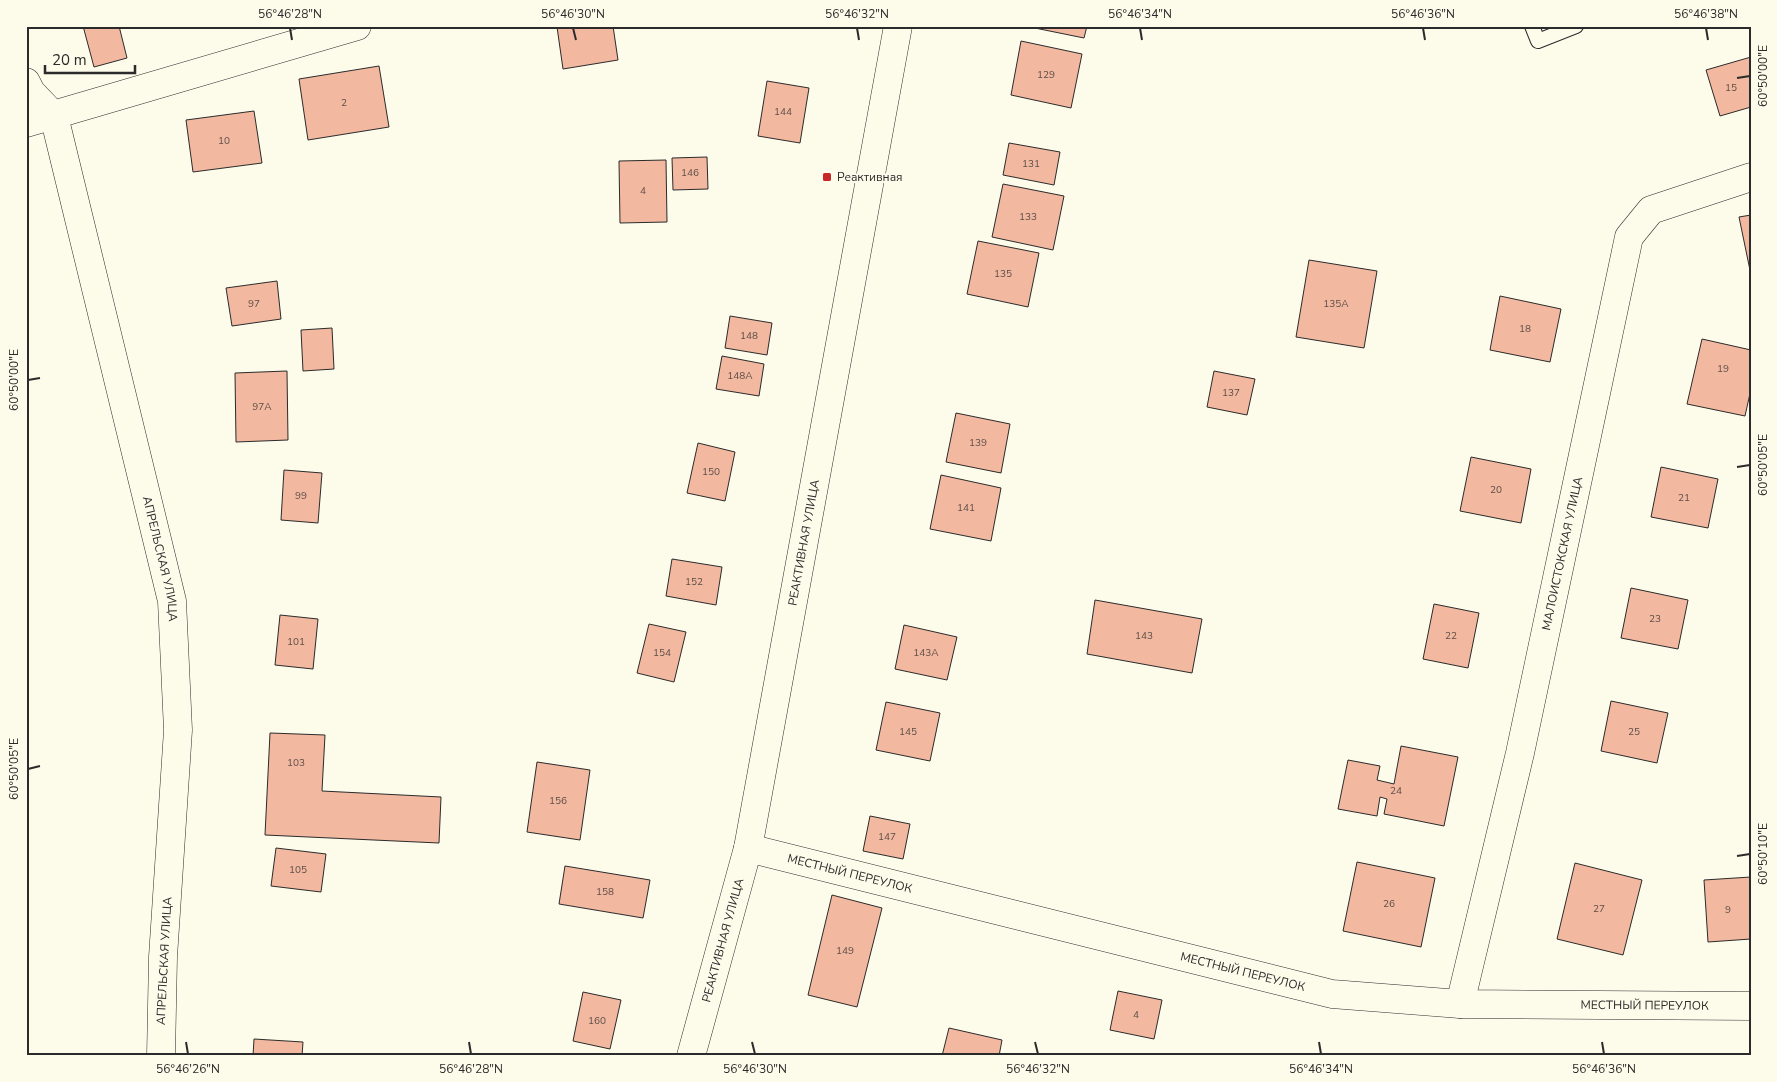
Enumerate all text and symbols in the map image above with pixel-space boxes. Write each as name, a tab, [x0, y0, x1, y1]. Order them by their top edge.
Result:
text: 56°46'28"N	[258, 6, 322, 22]
text: 56°46'30"N	[541, 6, 605, 22]
text: 56°46'32"N	[825, 6, 889, 22]
text: 56°46'34"N	[1108, 6, 1172, 22]
text: 56°46'36"N	[1391, 6, 1455, 22]
text: 56°46'38"N	[1674, 6, 1738, 22]
scale bar	[45, 42, 135, 74]
text: 60°50'00"E	[1755, 45, 1771, 107]
text: 20 m	[52, 50, 87, 70]
house number: 129	[1037, 68, 1055, 82]
house number: 15	[1725, 81, 1737, 95]
house number: 2	[341, 96, 347, 110]
house number: 144	[774, 105, 792, 119]
house number: 10	[218, 134, 230, 148]
house number: 131	[1022, 157, 1040, 171]
house number: 146	[681, 166, 699, 180]
place label: Реактивная	[837, 169, 903, 185]
marker: Реактивная	[821, 171, 833, 183]
house number: 4	[640, 184, 646, 198]
house number: 133	[1019, 210, 1037, 224]
house number: 135	[994, 267, 1012, 281]
house number: 97	[248, 297, 260, 311]
house number: 135А	[1323, 297, 1349, 311]
house number: 18	[1519, 322, 1531, 336]
house number: 148	[740, 329, 758, 343]
text: 60°50'00"E	[6, 349, 22, 411]
house number: 19	[1717, 362, 1729, 376]
house number: 148А	[727, 369, 753, 383]
house number: 137	[1222, 386, 1240, 400]
house number: 97А	[252, 400, 272, 414]
text: 60°50'05"E	[1755, 434, 1771, 496]
house number: 139	[969, 436, 987, 450]
house number: 150	[702, 465, 720, 479]
street label: МАЛОИСТОКСКАЯ УЛИЦА	[1538, 475, 1586, 632]
street label: РЕАКТИВНАЯ УЛИЦА	[784, 478, 823, 607]
house number: 20	[1490, 483, 1502, 497]
house number: 99	[295, 489, 307, 503]
house number: 21	[1678, 491, 1690, 505]
street label: АПРЕЛЬСКАЯ УЛИЦА	[139, 494, 181, 622]
house number: 141	[957, 501, 975, 515]
house number: 152	[685, 575, 703, 589]
house number: 23	[1649, 612, 1661, 626]
house number: 143	[1135, 629, 1153, 643]
house number: 22	[1445, 629, 1457, 643]
house number: 101	[287, 635, 305, 649]
house number: 154	[653, 646, 671, 660]
house number: 143А	[913, 646, 939, 660]
house number: 145	[899, 725, 917, 739]
house number: 25	[1628, 725, 1640, 739]
text: 60°50'05"E	[6, 738, 22, 800]
house number: 103	[287, 756, 305, 770]
house number: 24	[1390, 784, 1402, 798]
house number: 156	[549, 794, 567, 808]
text: 60°50'10"E	[1755, 823, 1771, 885]
house number: 147	[878, 830, 896, 844]
street label: МЕСТНЫЙ ПЕРЕУЛОК	[786, 850, 914, 897]
house number: 105	[289, 863, 307, 877]
street label: РЕАКТИВНАЯ УЛИЦА	[698, 876, 747, 1004]
house number: 158	[596, 885, 614, 899]
street label: АПРЕЛЬСКАЯ УЛИЦА	[153, 896, 175, 1026]
house number: 26	[1383, 897, 1395, 911]
house number: 27	[1593, 902, 1605, 916]
house number: 9	[1725, 903, 1731, 917]
house number: 149	[836, 944, 854, 958]
street label: МЕСТНЫЙ ПЕРЕУЛОК	[1179, 948, 1307, 995]
street label: МЕСТНЫЙ ПЕРЕУЛОК	[1581, 997, 1709, 1014]
house number: 4	[1133, 1008, 1139, 1022]
house number: 160	[588, 1014, 606, 1028]
text: 56°46'26"N	[156, 1061, 220, 1077]
text: 56°46'28"N	[439, 1061, 503, 1077]
text: 56°46'30"N	[723, 1061, 787, 1077]
text: 56°46'32"N	[1006, 1061, 1070, 1077]
text: 56°46'34"N	[1289, 1061, 1353, 1077]
text: 56°46'36"N	[1572, 1061, 1636, 1077]

